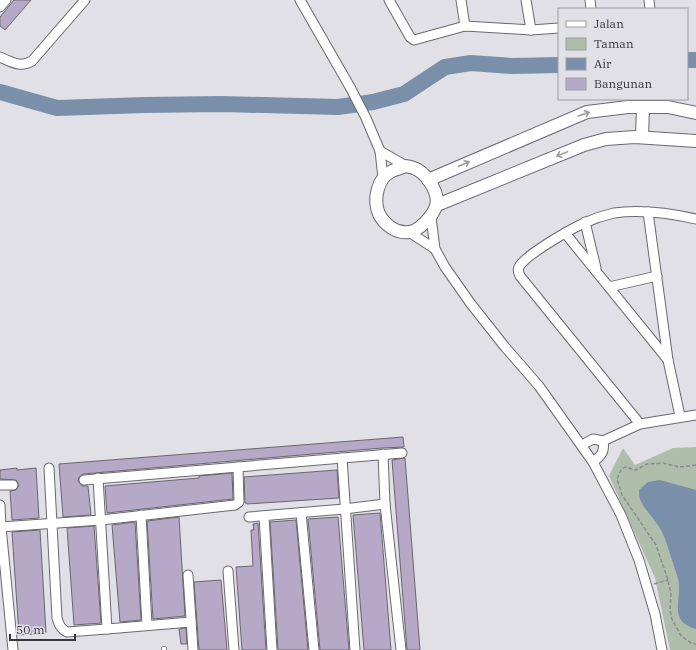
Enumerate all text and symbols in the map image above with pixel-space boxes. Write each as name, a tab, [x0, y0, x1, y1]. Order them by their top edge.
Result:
legend	[558, 8, 688, 100]
text: Jalan	[594, 16, 624, 31]
text: Taman	[594, 36, 634, 51]
text: Air	[594, 56, 612, 71]
text: Bangunan	[594, 76, 652, 91]
one-way arrow	[577, 109, 589, 117]
one-way arrow	[556, 151, 568, 158]
one-way arrow	[458, 160, 470, 168]
scale bar	[10, 616, 75, 642]
text: 50 m	[16, 622, 45, 637]

